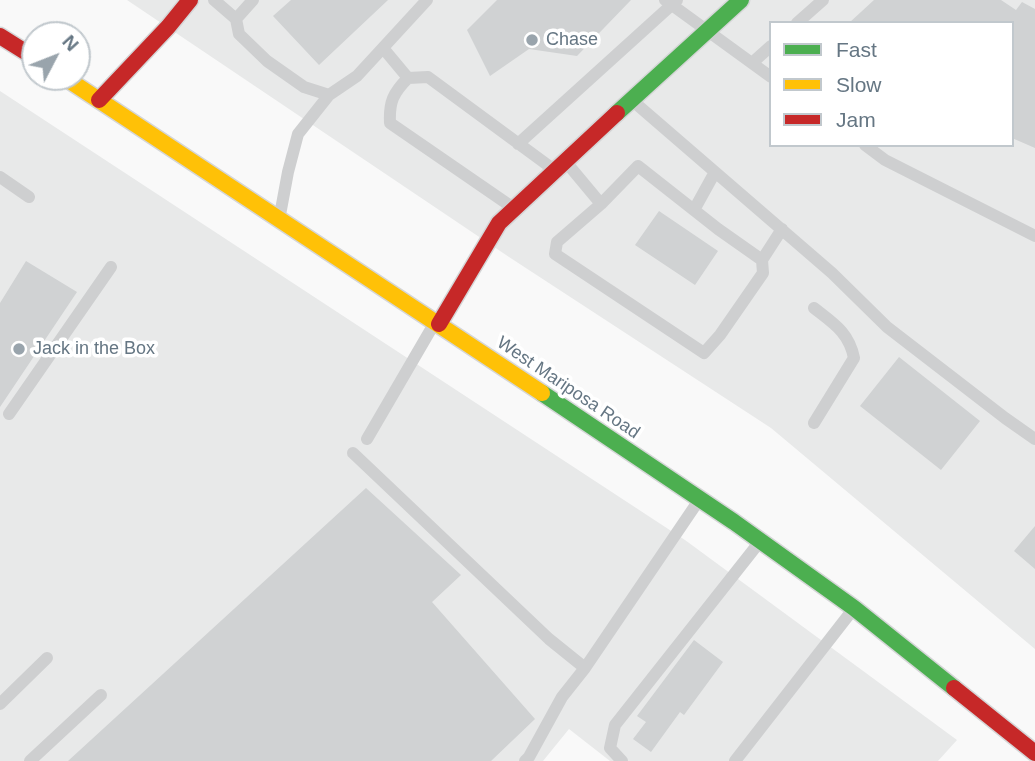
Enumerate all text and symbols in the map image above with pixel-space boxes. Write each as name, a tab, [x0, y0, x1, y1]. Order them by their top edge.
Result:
north arrow	[21, 21, 91, 91]
legend	[769, 21, 1014, 147]
place label: Chase	[546, 29, 598, 51]
text: N	[58, 31, 83, 55]
marker: Chase	[524, 32, 540, 48]
text: Fast	[836, 38, 877, 61]
text: Slow	[836, 73, 882, 96]
text: Jam	[836, 108, 876, 131]
street label: West Mariposa Road	[492, 332, 644, 444]
place label: Jack in the Box	[33, 338, 155, 360]
marker: Jack in the Box	[11, 341, 27, 357]

